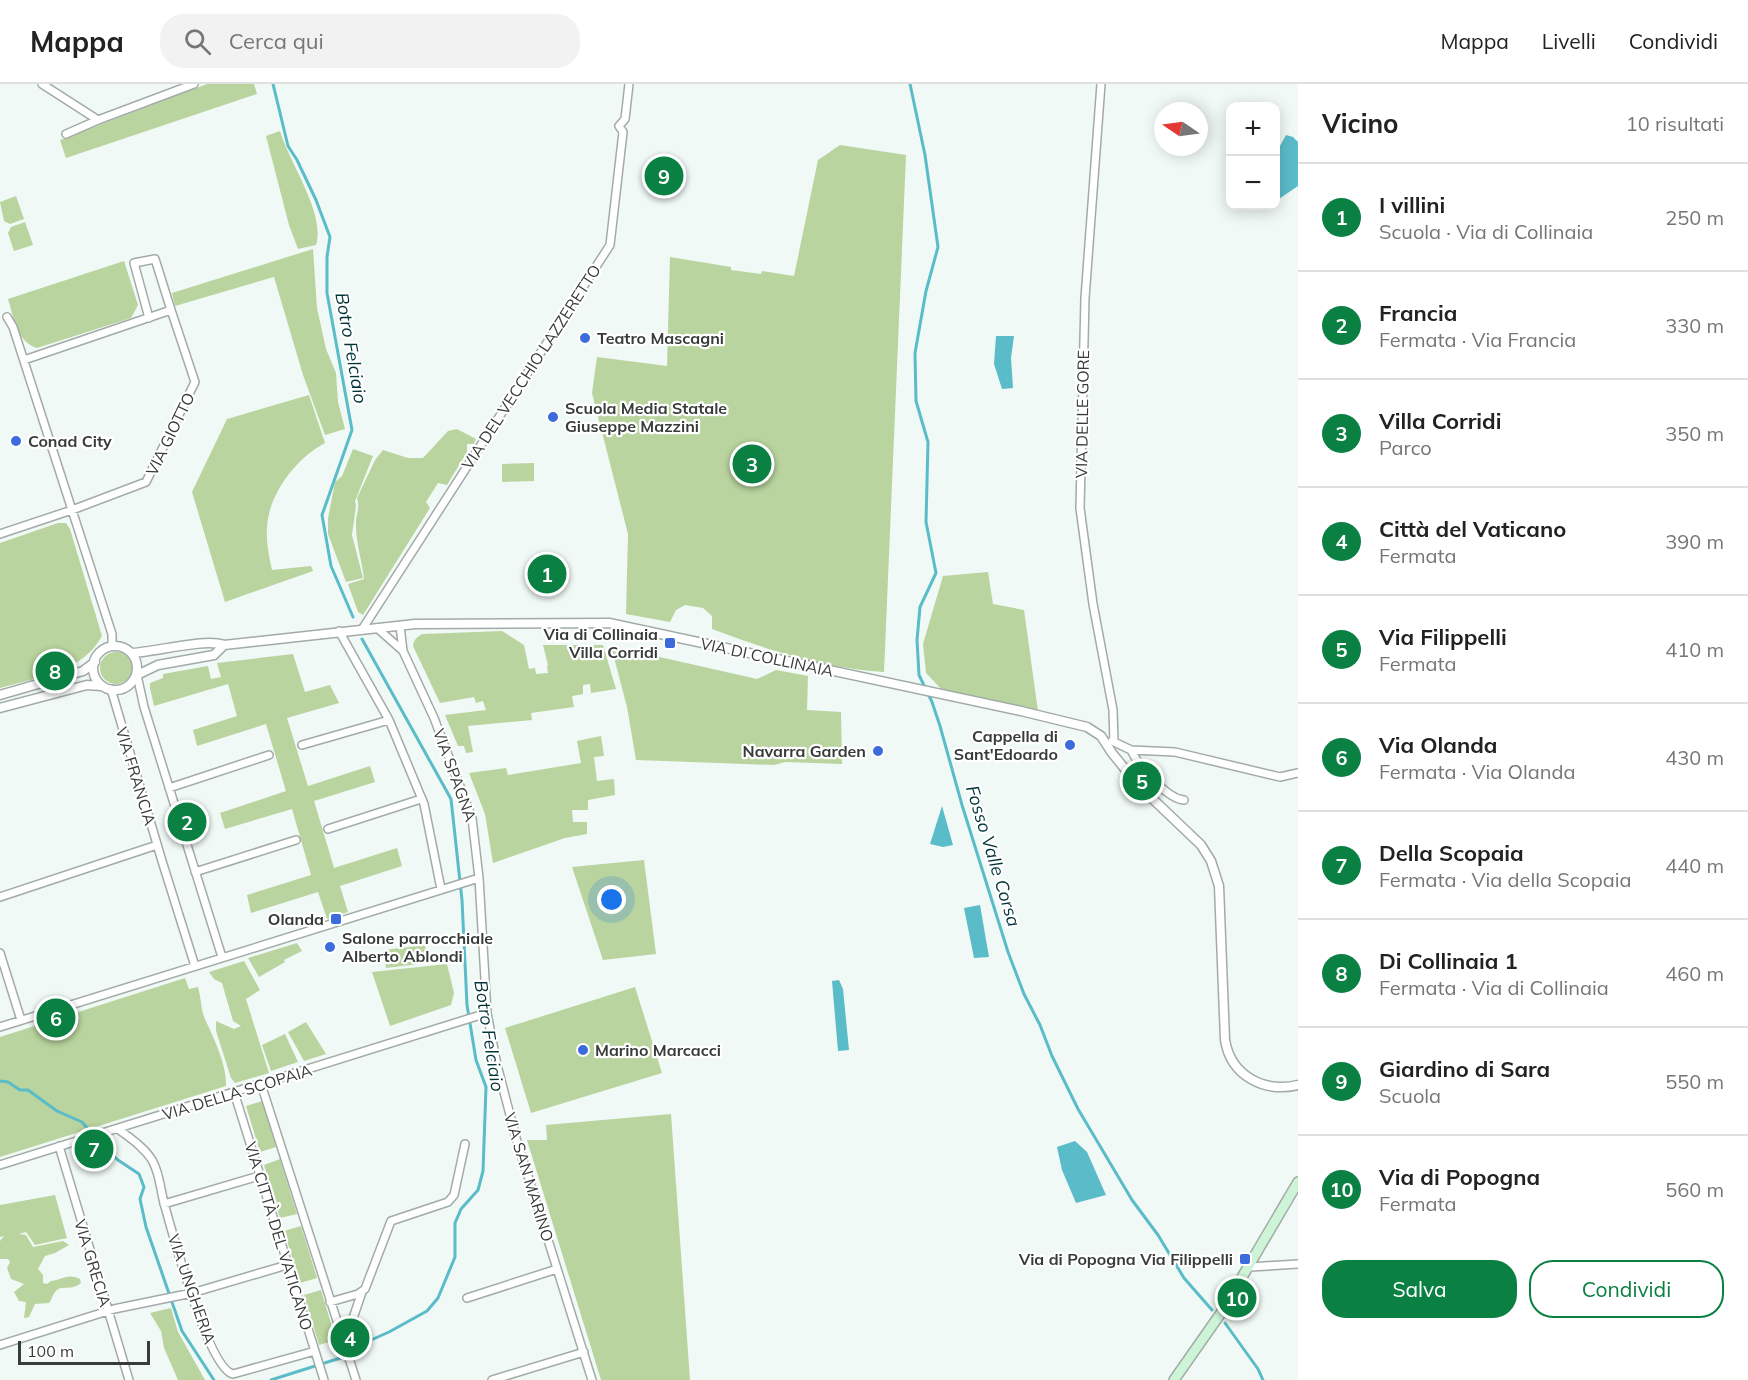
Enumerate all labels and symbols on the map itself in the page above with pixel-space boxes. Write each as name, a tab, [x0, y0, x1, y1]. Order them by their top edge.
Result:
north arrow	[1154, 102, 1208, 156]
pin: 9	[644, 154, 684, 199]
street label: VIA DEL VECCHIO LAZZERETTO	[457, 261, 605, 473]
water label: Botro Felciaio	[330, 291, 373, 405]
place label: Teatro Mascagni	[597, 328, 724, 348]
marker: Teatro Mascagni	[578, 331, 592, 345]
street label: VIA DELLE GORE	[1071, 350, 1093, 478]
street label: VIA GIOTTO	[141, 389, 199, 479]
place label: Scuola Media Statale Giuseppe Mazzini	[565, 398, 727, 436]
marker: Scuola Media Statale Giuseppe Mazzini	[546, 410, 560, 424]
place label: Conad City	[28, 431, 112, 451]
marker: Conad City	[9, 434, 23, 448]
pin: 3	[732, 442, 771, 487]
pin: 1	[528, 552, 566, 596]
place label: Via di Collinaia Villa Corridi	[542, 624, 658, 662]
street label: VIA DI COLLINAIA	[699, 633, 836, 681]
marker: Via di Collinaia Villa Corridi	[663, 636, 677, 650]
pin: 8	[36, 648, 74, 694]
street label: VIA FRANCIA	[112, 724, 160, 828]
street label: VIA SPAGNA	[429, 726, 481, 824]
place label: Cappella di Sant'Edoardo	[954, 726, 1058, 764]
marker: Cappella di Sant'Edoardo	[1063, 738, 1077, 752]
place label: Navarra Garden	[743, 741, 866, 761]
marker: Navarra Garden	[871, 744, 885, 758]
pin: 5	[1122, 758, 1162, 804]
water label: Fosso Valle Corsa	[961, 782, 1026, 929]
pin: 2	[168, 800, 207, 844]
your location	[597, 885, 626, 914]
place label: Olanda	[268, 909, 324, 929]
marker: Olanda	[329, 912, 343, 926]
place label: Salone parrocchiale Alberto Ablondi	[342, 928, 493, 966]
marker: Salone parrocchiale Alberto Ablondi	[323, 940, 337, 954]
water label: Botro Felciaio	[469, 979, 510, 1093]
pin: 6	[36, 996, 76, 1040]
place label: Marino Marcacci	[595, 1040, 721, 1060]
marker: Marino Marcacci	[576, 1043, 590, 1057]
street label: VIA DELLA SCOPAIA	[160, 1060, 315, 1124]
street label: VIA SAN MARINO	[500, 1110, 558, 1244]
pin: 7	[74, 1126, 113, 1172]
street label: VIA CITTÀ DEL VATICANO	[241, 1139, 317, 1333]
street label: VIA GRECIA	[70, 1217, 116, 1309]
street label: VIA UNGHERIA	[164, 1231, 220, 1347]
place label: Via di Popogna Via Filippelli	[1018, 1249, 1233, 1269]
marker: Via di Popogna Via Filippelli	[1238, 1252, 1252, 1266]
pin: 10	[1218, 1276, 1256, 1320]
pin: 4	[330, 1316, 370, 1360]
scale bar	[18, 1338, 150, 1366]

